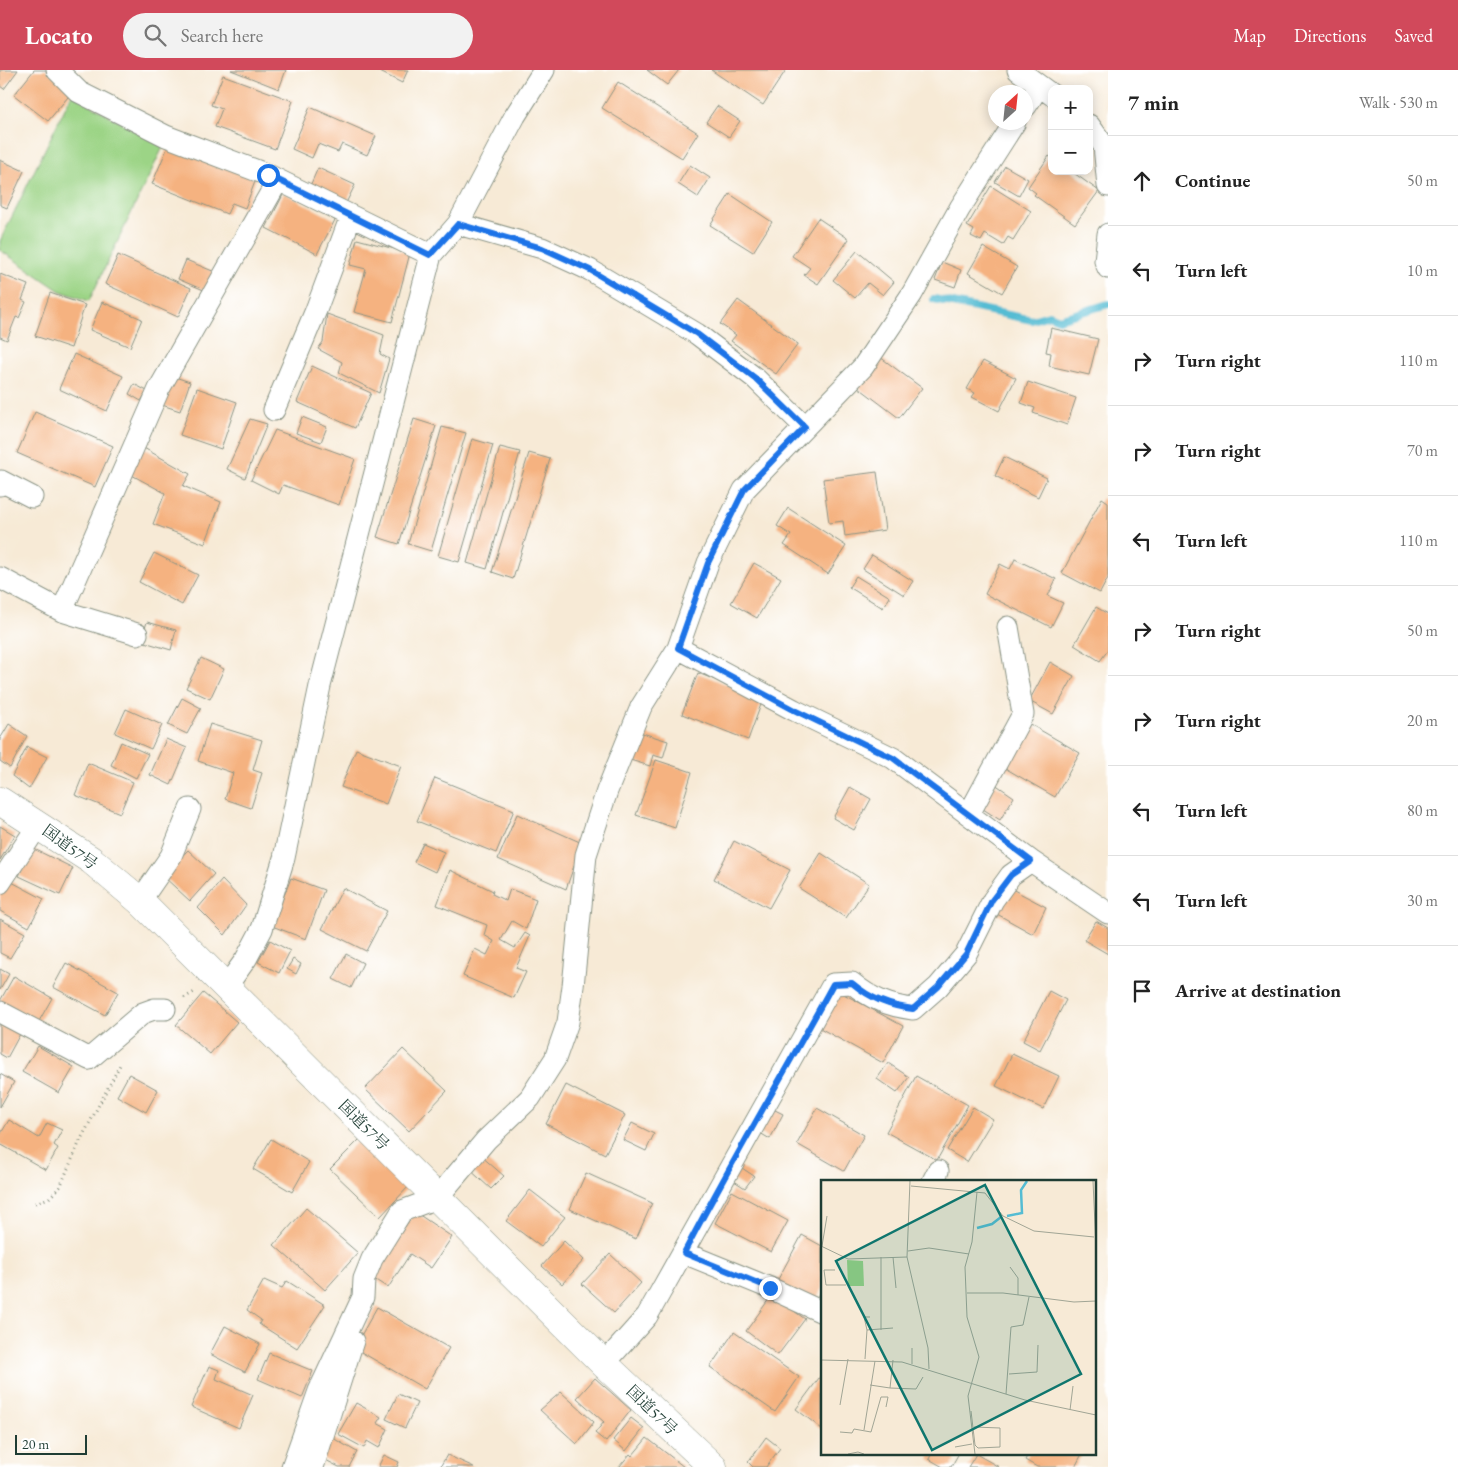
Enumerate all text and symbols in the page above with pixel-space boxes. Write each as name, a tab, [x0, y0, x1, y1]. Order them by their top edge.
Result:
search box	[123, 13, 473, 58]
text: Locato	[25, 20, 93, 51]
icon: search	[141, 21, 169, 49]
text: Search here	[181, 23, 263, 48]
text: Map	[1234, 24, 1266, 47]
text: Directions	[1294, 24, 1366, 47]
text: Saved	[1394, 24, 1433, 47]
north arrow	[988, 85, 1033, 130]
map controls	[1048, 85, 1093, 175]
button: +	[1048, 85, 1093, 130]
text: 7 min	[1128, 89, 1179, 116]
text: Walk · 530 m	[1359, 92, 1438, 113]
button: −	[1048, 130, 1093, 175]
route start	[257, 164, 280, 187]
icon: ahead	[1128, 167, 1156, 195]
text: Continue	[1175, 168, 1250, 193]
text: 50 m	[1407, 170, 1438, 191]
icon: left	[1128, 257, 1156, 285]
text: Turn left	[1175, 258, 1247, 283]
text: 10 m	[1407, 260, 1438, 281]
icon: right	[1128, 347, 1156, 375]
text: Turn right	[1175, 348, 1261, 373]
text: 110 m	[1399, 350, 1438, 371]
icon: right	[1128, 437, 1156, 465]
text: Turn right	[1175, 438, 1261, 463]
text: 70 m	[1407, 440, 1438, 461]
icon: left	[1128, 527, 1156, 555]
text: Turn left	[1175, 528, 1247, 553]
text: 110 m	[1399, 530, 1438, 551]
icon: right	[1128, 617, 1156, 645]
text: Turn right	[1175, 618, 1261, 643]
text: 50 m	[1407, 620, 1438, 641]
icon: right	[1128, 707, 1156, 735]
text: Turn right	[1175, 708, 1261, 733]
text: 20 m	[1407, 710, 1438, 731]
icon: left	[1128, 797, 1156, 825]
text: Turn left	[1175, 798, 1247, 823]
text: 80 m	[1407, 800, 1438, 821]
street label: 国道57号	[38, 820, 102, 874]
icon: left	[1128, 887, 1156, 915]
text: Turn left	[1175, 888, 1247, 913]
text: 30 m	[1407, 890, 1438, 911]
icon: arrive	[1128, 977, 1156, 1005]
text: Arrive at destination	[1175, 978, 1341, 1003]
street label: 国道57号	[334, 1095, 394, 1155]
inset map	[821, 1180, 1096, 1454]
route end	[759, 1277, 782, 1300]
street label: 国道57号	[622, 1380, 682, 1440]
scale bar	[15, 1432, 88, 1455]
text: 20 m	[22, 1435, 49, 1453]

